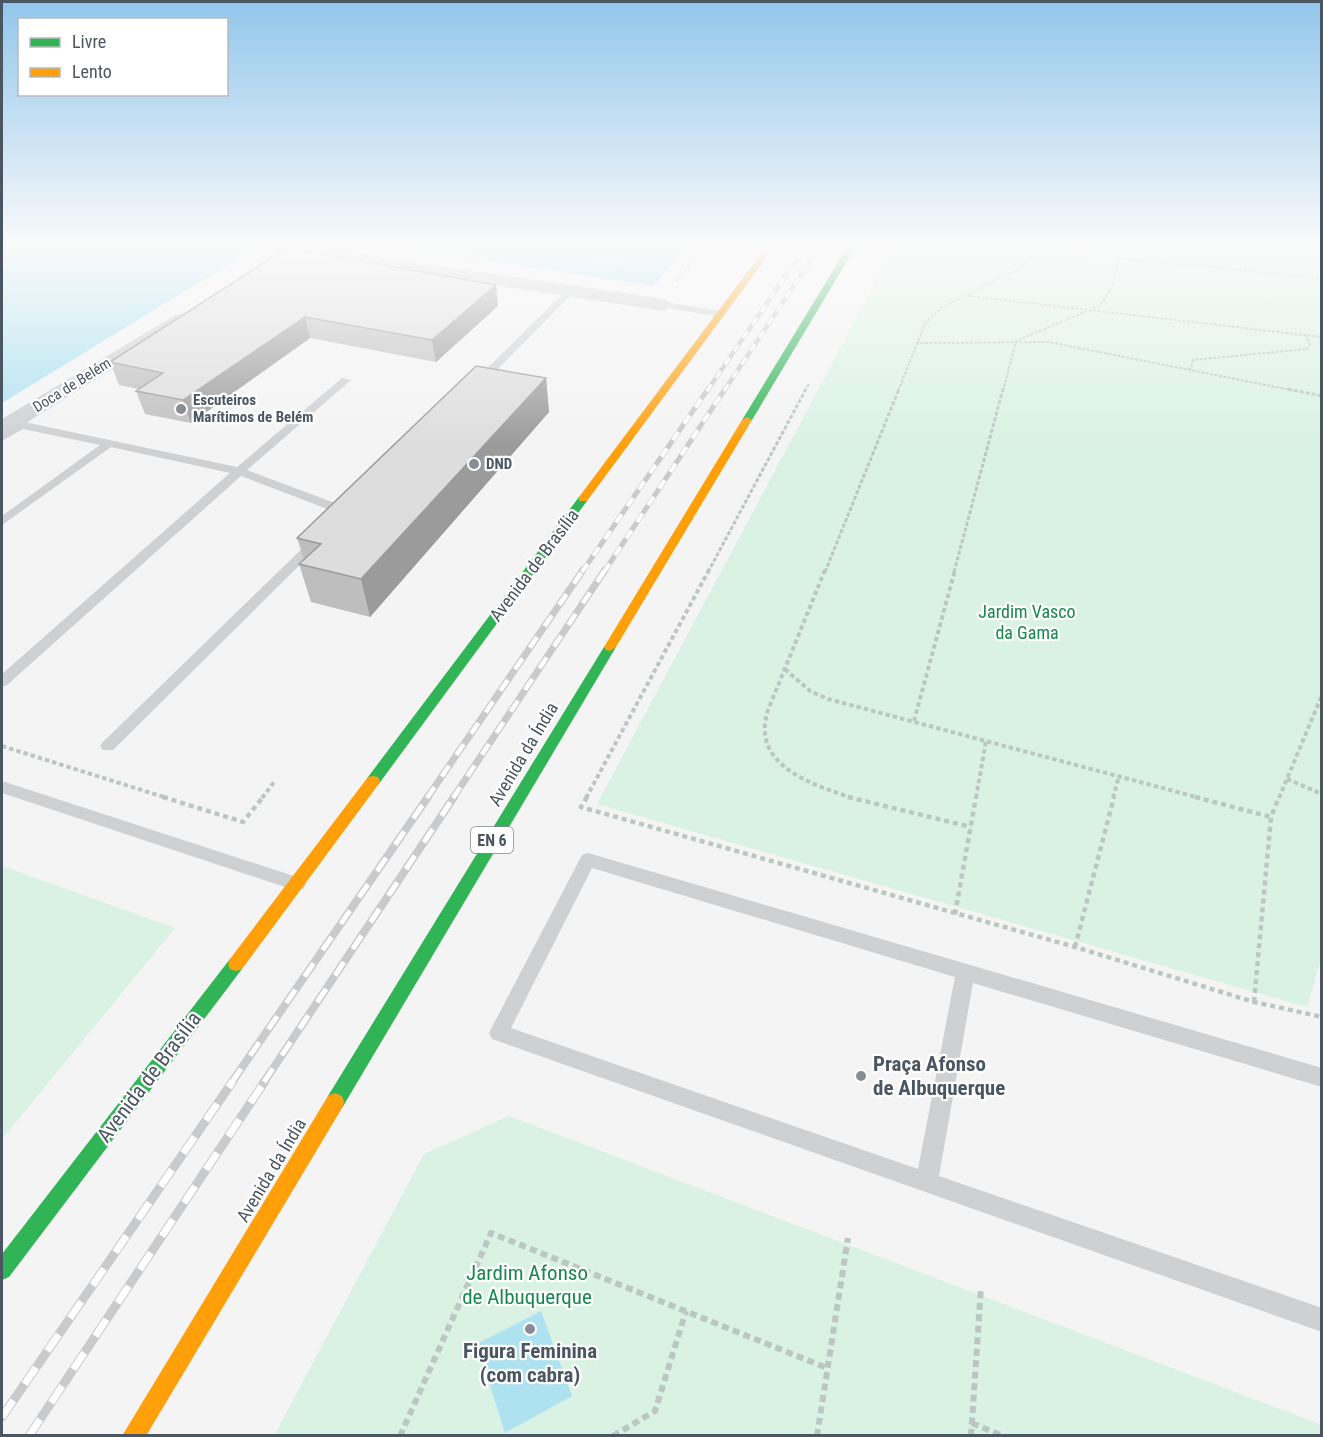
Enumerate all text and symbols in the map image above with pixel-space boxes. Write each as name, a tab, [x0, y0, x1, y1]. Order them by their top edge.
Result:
legend	[18, 18, 228, 96]
text: Livre	[72, 31, 106, 52]
text: Lento	[72, 61, 112, 82]
street label: Doca de Belém	[30, 354, 114, 416]
place label: Escuteiros Marítimos de Belém	[193, 391, 313, 426]
marker: Escuteiros Marítimos de Belém	[174, 402, 188, 416]
place label: DND	[486, 455, 512, 473]
marker: DND	[467, 457, 481, 471]
street label: Avenida de Brasília	[485, 505, 583, 625]
park label: Jardim Vasco da Gama	[978, 601, 1076, 643]
street label: Avenida da Índia	[484, 698, 562, 810]
road number: EN 6	[471, 827, 513, 853]
street label: Avenida de Brasília	[92, 1007, 206, 1147]
place label: Praça Afonso de Albuquerque	[873, 1052, 1005, 1100]
marker: Praça Afonso de Albuquerque	[854, 1069, 868, 1083]
street label: Avenida da Índia	[232, 1114, 310, 1226]
park label: Jardim Afonso de Albuquerque	[462, 1261, 592, 1309]
marker: Figura Feminina (com cabra)	[523, 1322, 537, 1336]
place label: Figura Feminina (com cabra)	[463, 1339, 597, 1387]

